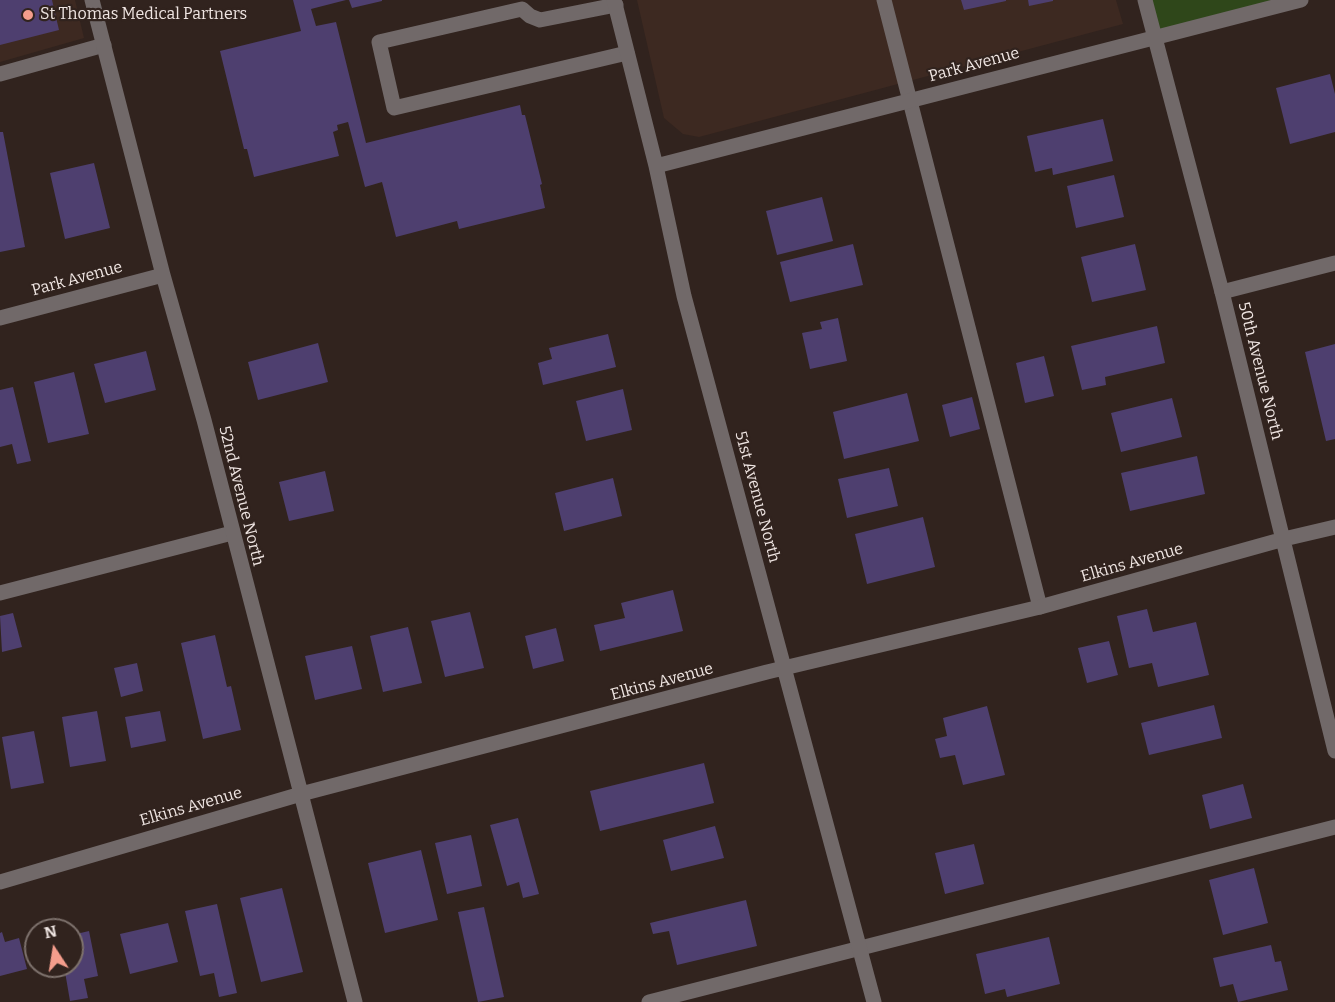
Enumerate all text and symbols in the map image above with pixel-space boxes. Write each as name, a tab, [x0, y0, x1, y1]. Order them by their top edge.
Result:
place label: St Thomas Medical Partners	[40, 5, 247, 25]
marker: St Thomas Medical Partners	[21, 8, 35, 22]
street label: Park Avenue	[927, 44, 1021, 86]
street label: Park Avenue	[30, 258, 124, 300]
street label: 50th Avenue North	[1234, 300, 1286, 442]
street label: 52nd Avenue North	[214, 424, 268, 568]
street label: 51st Avenue North	[730, 429, 784, 565]
street label: Elkins Avenue	[1079, 539, 1185, 587]
street label: Elkins Avenue	[609, 659, 715, 705]
street label: Elkins Avenue	[138, 783, 244, 831]
north arrow	[24, 918, 84, 978]
text: N	[43, 921, 59, 942]

